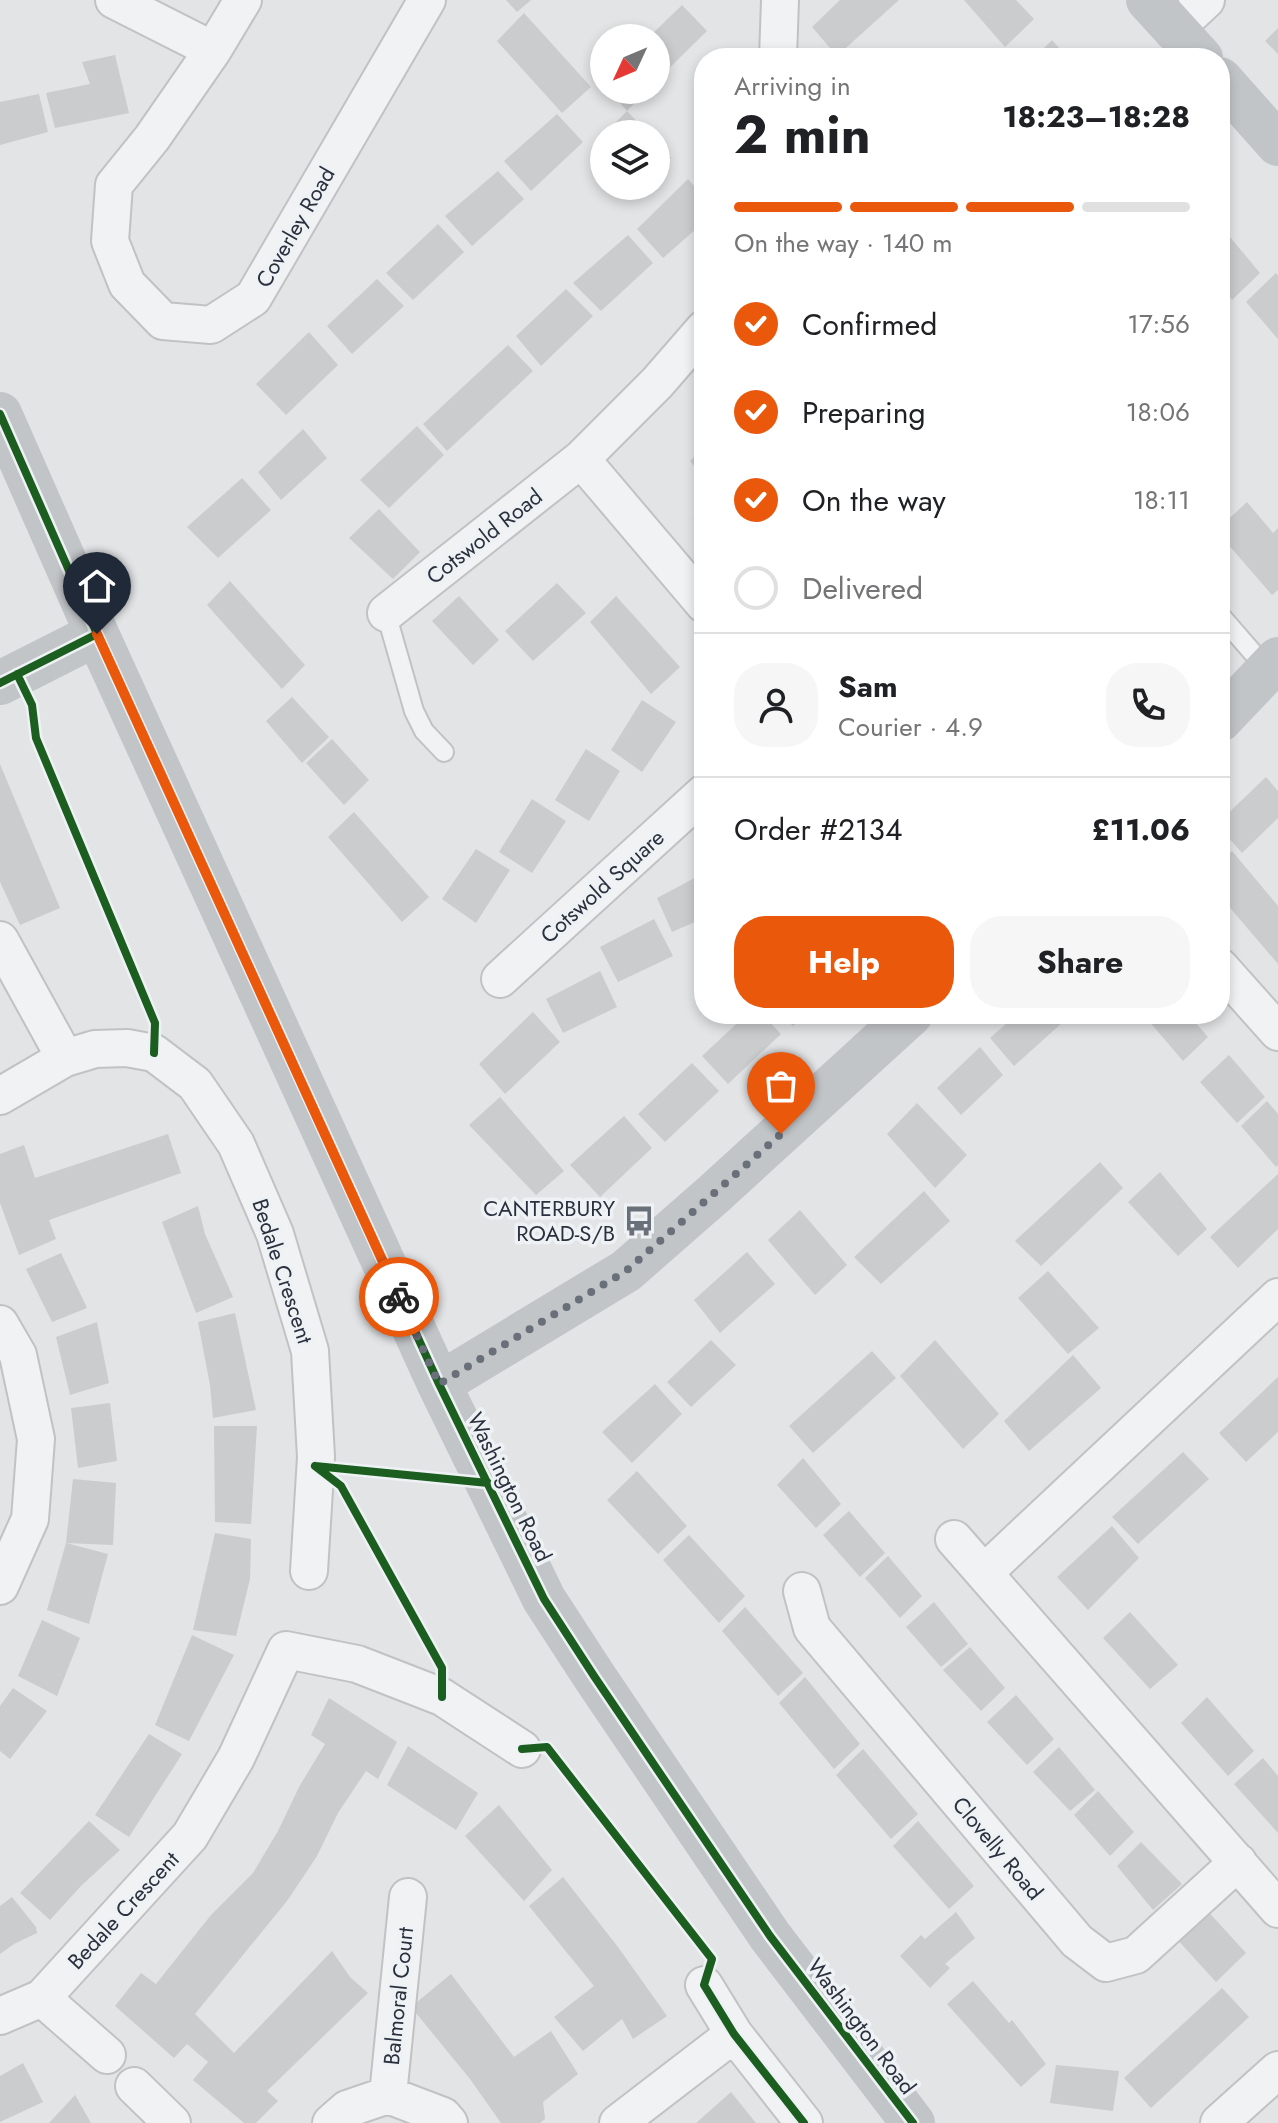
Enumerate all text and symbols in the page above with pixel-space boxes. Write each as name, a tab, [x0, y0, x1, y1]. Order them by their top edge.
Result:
north arrow	[590, 24, 670, 104]
map controls	[590, 24, 670, 200]
text: Arriving in	[734, 67, 851, 105]
text: 18:23–18:28	[1002, 95, 1190, 138]
text: 2 min	[734, 97, 871, 173]
button: layers	[590, 120, 670, 200]
street label: Coverley Road	[247, 161, 343, 293]
text: On the way · 140 m	[734, 224, 953, 262]
icon: check	[734, 302, 778, 346]
text: Confirmed	[802, 303, 937, 346]
text: 17:56	[1127, 305, 1190, 343]
icon: check	[734, 390, 778, 434]
text: Preparing	[802, 391, 926, 434]
text: 18:06	[1126, 393, 1190, 431]
icon: check	[734, 478, 778, 522]
text: On the way	[802, 479, 946, 522]
street label: Cotswold Road	[419, 480, 549, 592]
text: 18:11	[1133, 481, 1190, 519]
pin	[63, 552, 131, 634]
icon: home	[75, 564, 119, 608]
text: Delivered	[802, 567, 923, 610]
button: person	[734, 663, 818, 747]
button: phone	[1106, 663, 1190, 747]
text: Sam	[838, 665, 898, 708]
text: Courier · 4.9	[838, 708, 983, 746]
text: Order #2134	[734, 808, 902, 851]
text: £11.06	[1092, 808, 1190, 851]
street label: Cotswold Square	[533, 821, 671, 951]
button: Help	[734, 916, 954, 1008]
button: Share	[970, 916, 1190, 1008]
pin	[747, 1052, 815, 1134]
icon: bag	[759, 1064, 803, 1108]
place label: CANTERBURY ROAD-S/B	[483, 1192, 616, 1249]
street label: Bedale Crescent	[244, 1194, 322, 1348]
bus stop icon: CANTERBURY ROAD-S/B	[622, 1204, 656, 1238]
courier	[359, 1257, 439, 1337]
icon: bike	[377, 1275, 421, 1319]
street label: Washington Road	[460, 1407, 560, 1567]
street label: Clovelly Road	[945, 1789, 1051, 1907]
street label: Bedale Crescent	[60, 1843, 187, 1976]
street label: Balmoral Court	[375, 1925, 421, 2066]
street label: Washington Road	[800, 1951, 924, 2101]

